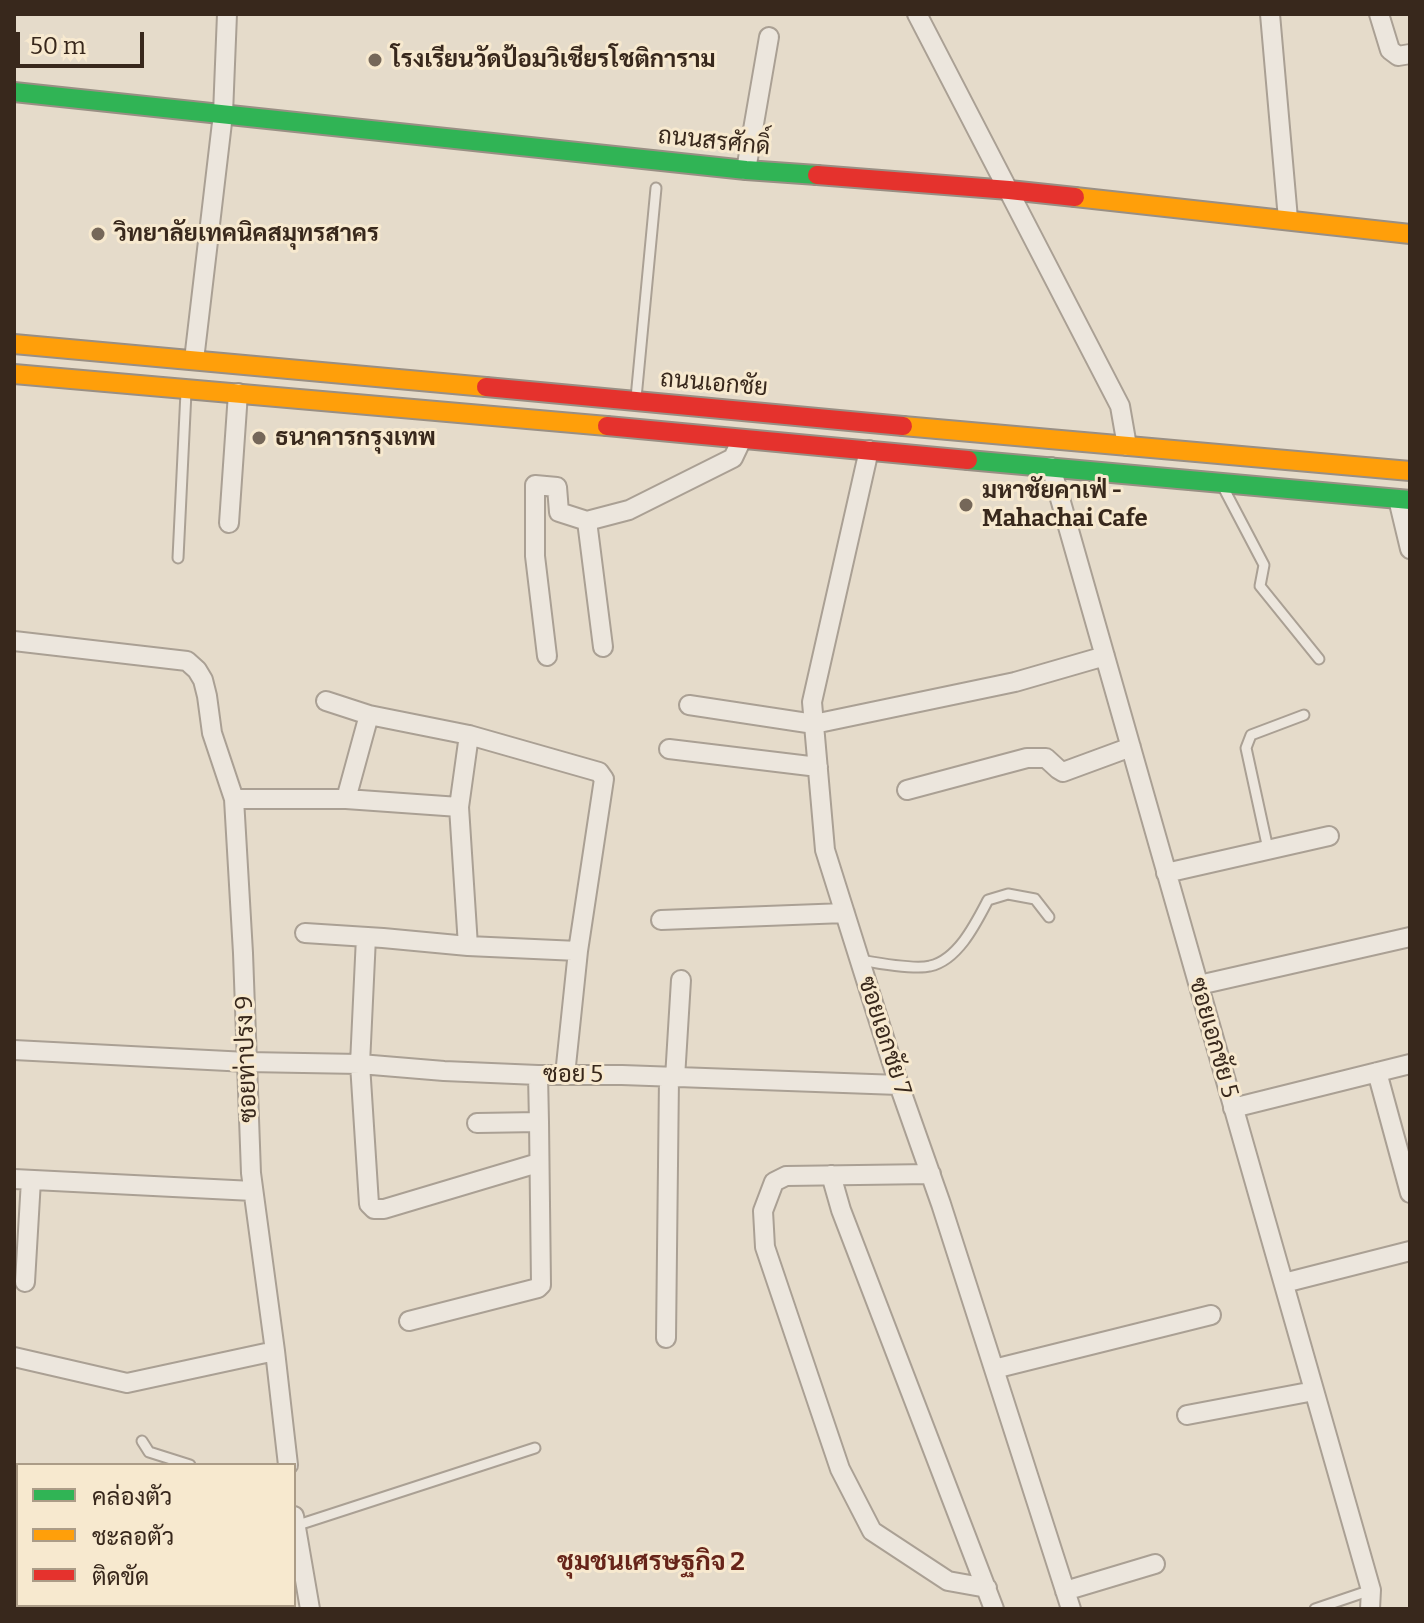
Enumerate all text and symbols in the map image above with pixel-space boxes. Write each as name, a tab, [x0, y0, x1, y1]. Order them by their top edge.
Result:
scale bar	[20, 16, 148, 66]
text: 50 m	[30, 32, 86, 60]
place label: โรงเรียนวัดป้อมวิเชียรโชติการาม	[391, 46, 716, 74]
marker: โรงเรียนวัดป้อมวิเชียรโชติการาม	[366, 51, 384, 69]
street label: ถนนสรศักดิ์	[657, 122, 771, 162]
place label: วิทยาลัยเทคนิคสมุทรสาคร	[114, 220, 379, 248]
marker: วิทยาลัยเทคนิคสมุทรสาคร	[89, 225, 107, 243]
street label: ถนนเอกชัย	[659, 365, 769, 403]
place label: ธนาคารกรุงเทพ	[275, 424, 436, 452]
marker: ธนาคารกรุงเทพ	[250, 429, 268, 447]
place label: มหาชัยคาเฟ่ - Mahachai Cafe	[982, 477, 1148, 533]
marker: มหาชัยคาเฟ่ - Mahachai Cafe	[957, 496, 975, 514]
street label: ซอยเอกชัย 7	[851, 973, 917, 1099]
street label: ซอยเอกชัย 5	[1182, 975, 1244, 1101]
street label: ซอยท่าปรง 9	[230, 995, 264, 1123]
street label: ซอย 5	[543, 1061, 603, 1089]
legend	[16, 1463, 296, 1607]
text: คล่องตัว	[92, 1483, 172, 1511]
text: ชะลอตัว	[92, 1523, 174, 1551]
district label: ชุมชนเศรษฐกิจ 2	[557, 1547, 745, 1579]
text: ติดขัด	[92, 1563, 149, 1591]

